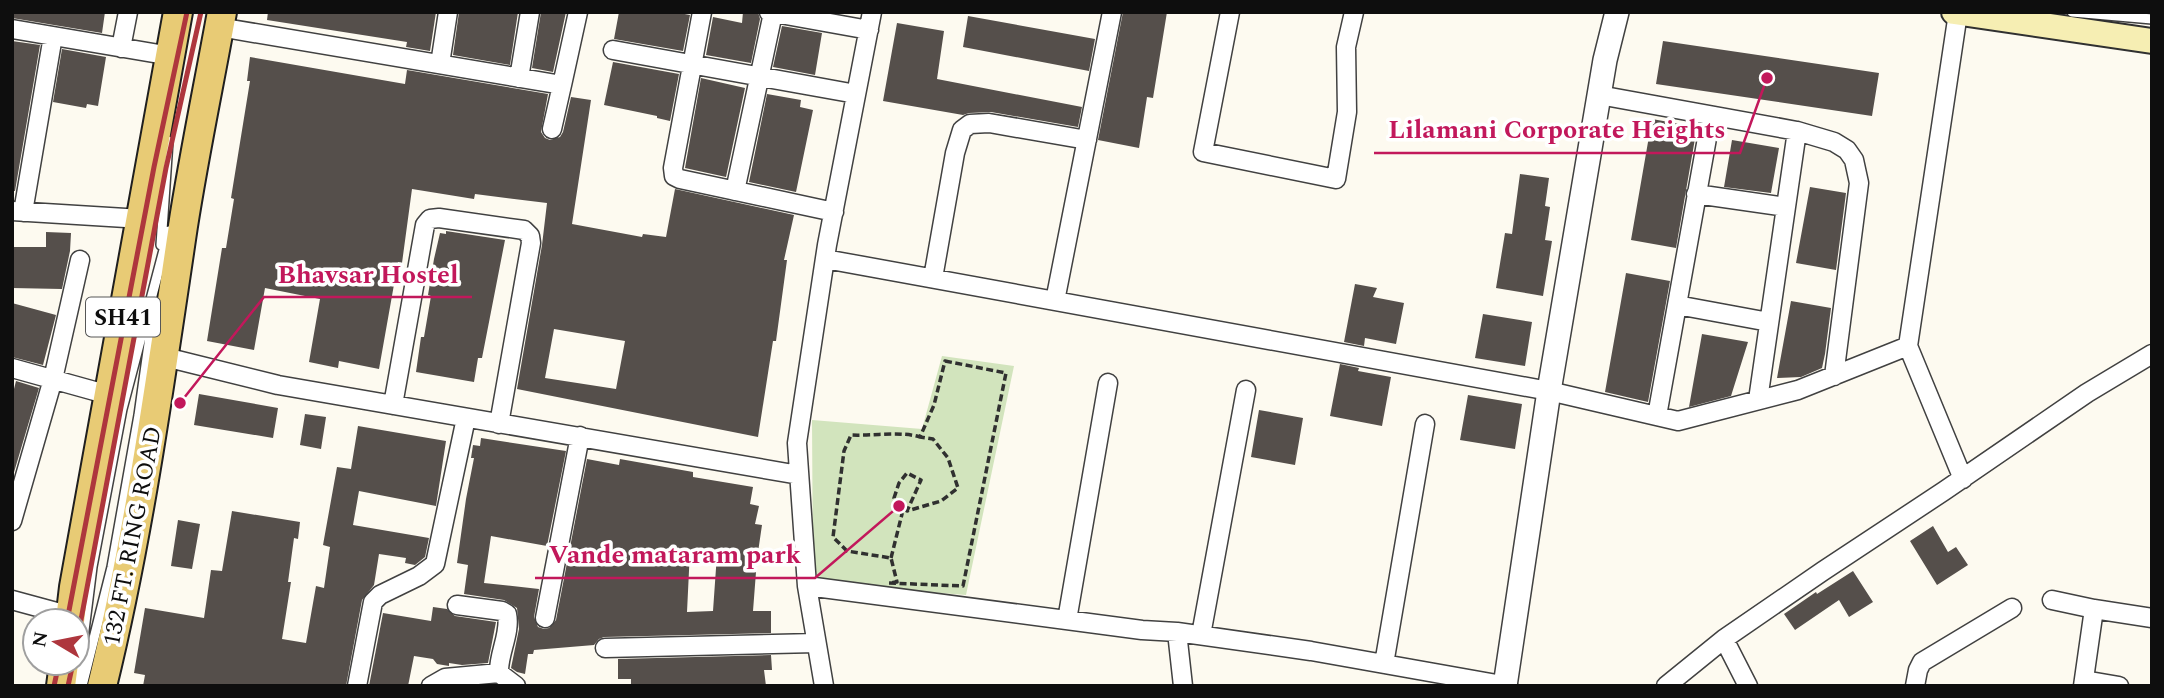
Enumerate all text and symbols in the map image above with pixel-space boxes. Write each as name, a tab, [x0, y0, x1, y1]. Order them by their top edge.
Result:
callout: Lilamani Corporate Heights	[1374, 106, 1740, 153]
text: Lilamani Corporate Heights	[1388, 110, 1726, 150]
callout: Bhavsar Hostel	[264, 250, 472, 297]
text: Bhavsar Hostel	[278, 255, 458, 295]
road number: SH41	[86, 298, 160, 336]
street label: 132 FT. RING ROAD	[94, 423, 172, 649]
callout: Vande mataram park	[535, 531, 815, 578]
text: Vande mataram park	[549, 535, 801, 575]
north arrow	[21, 607, 91, 677]
text: N	[25, 629, 56, 649]

